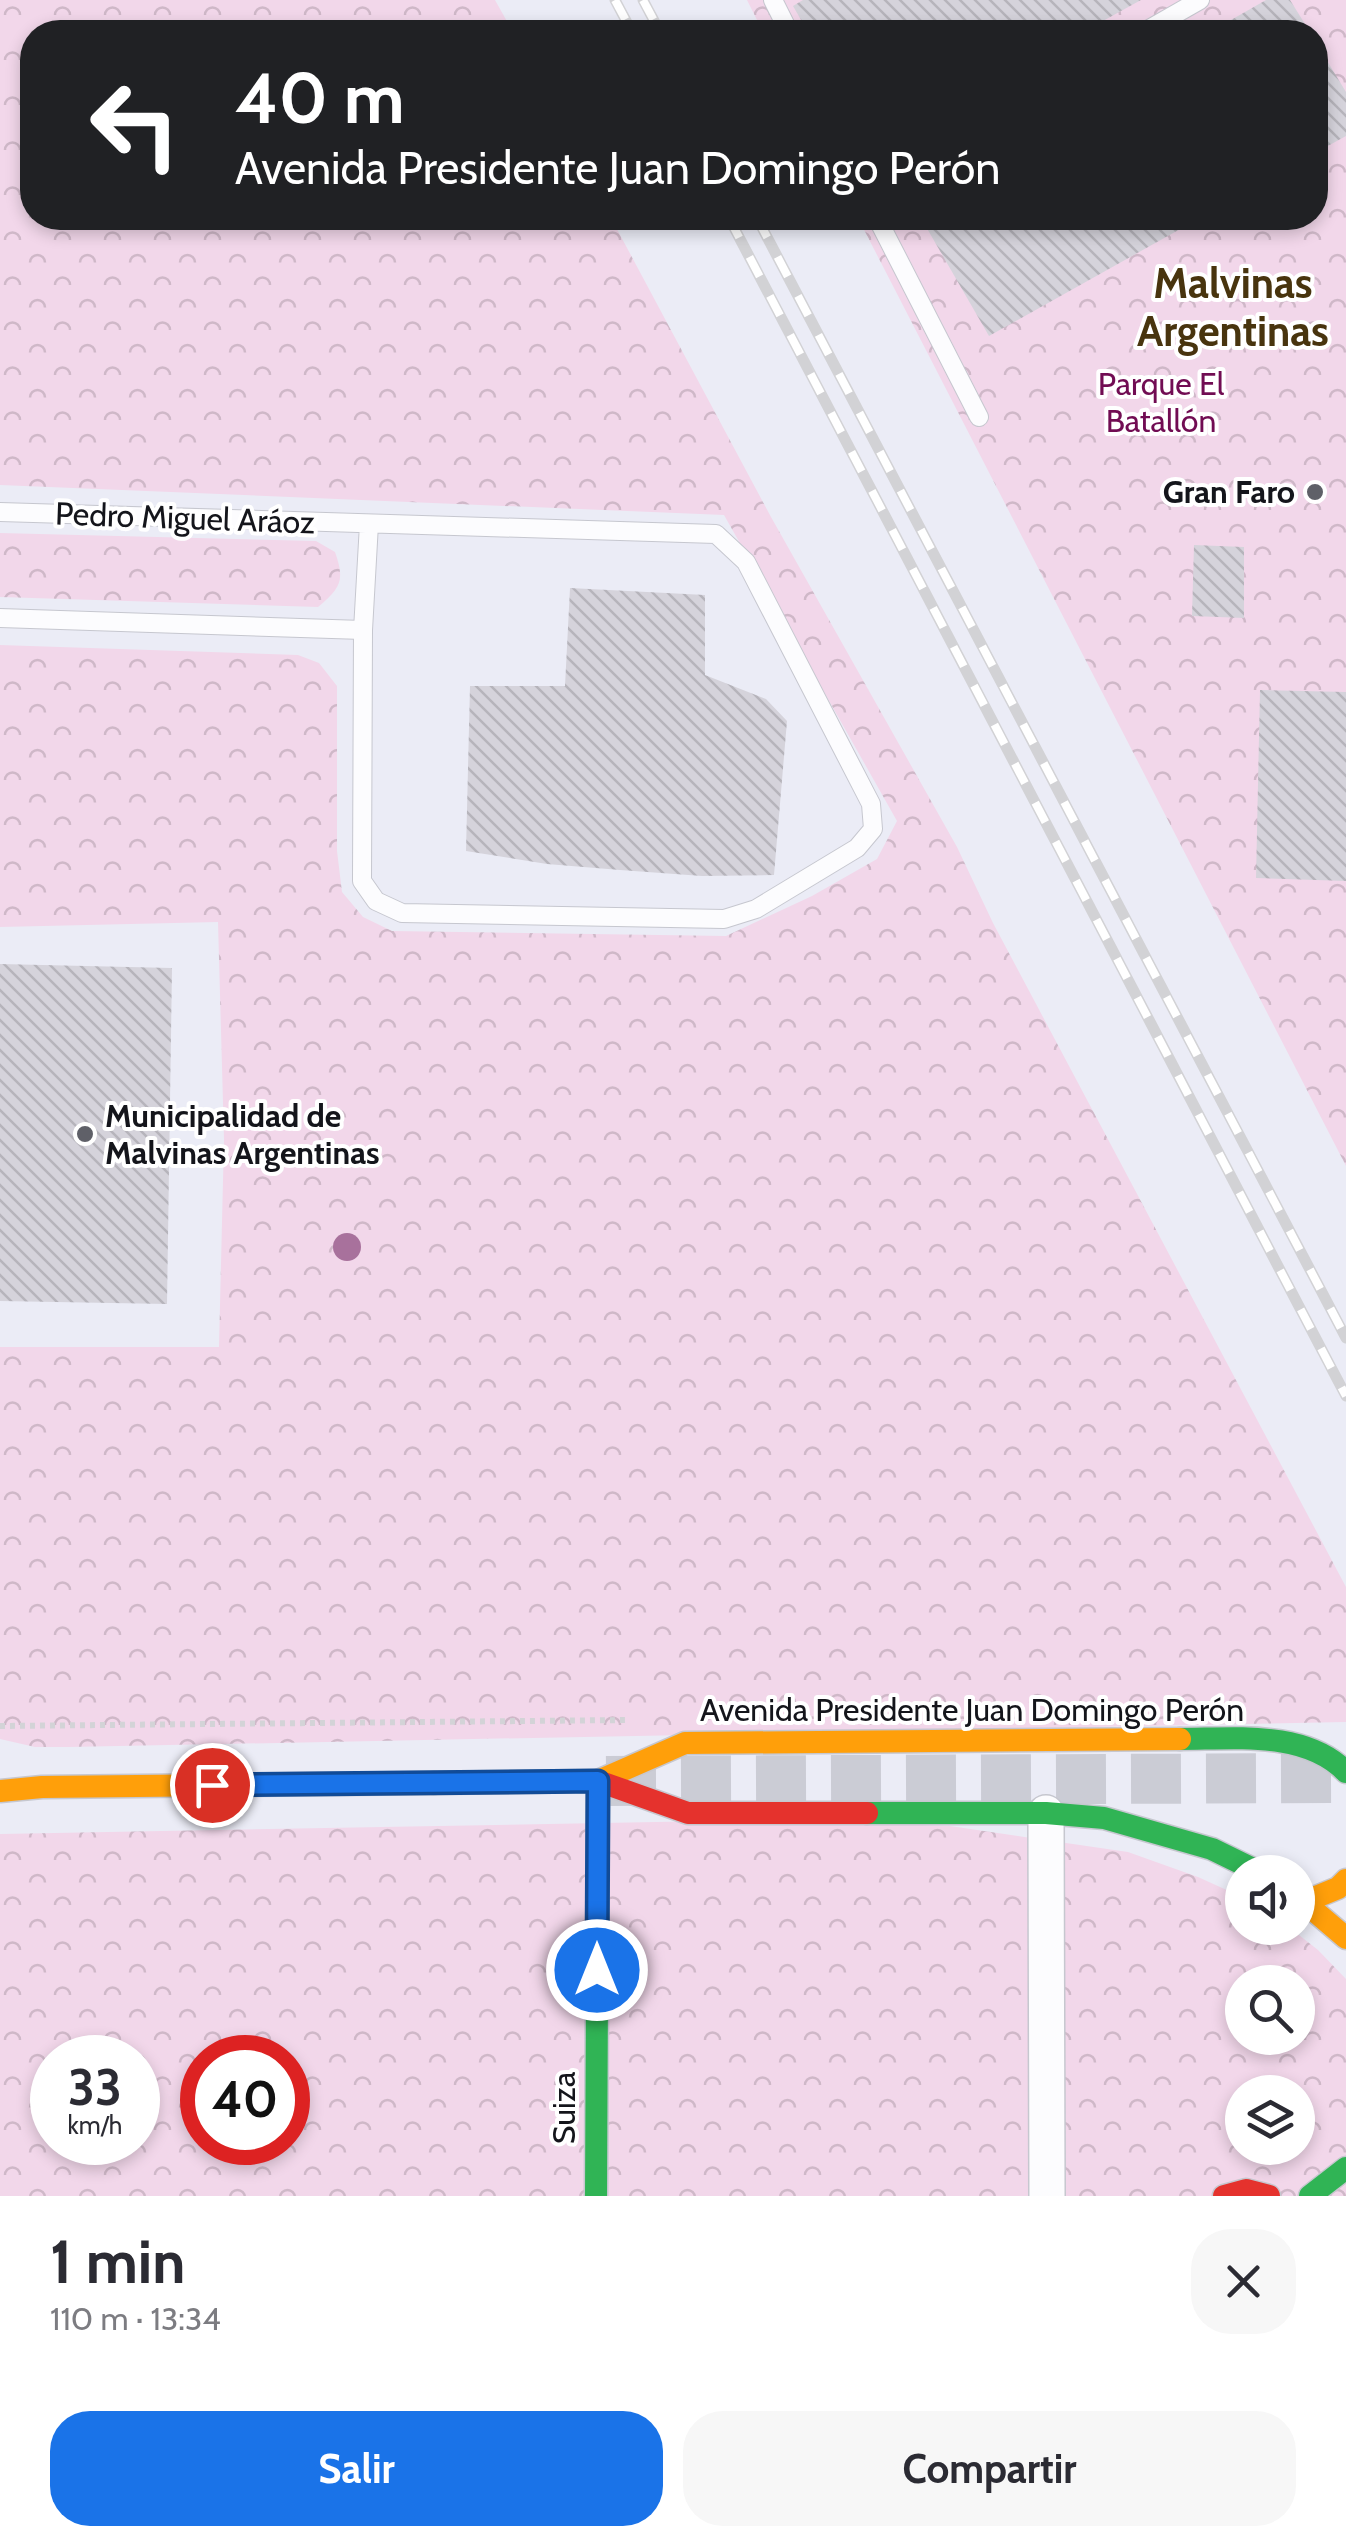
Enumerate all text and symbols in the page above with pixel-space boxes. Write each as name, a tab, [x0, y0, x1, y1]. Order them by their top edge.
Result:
text: 40 m	[235, 55, 404, 141]
icon: left	[70, 60, 200, 190]
text: Avenida Presidente Juan Domingo Perón	[235, 141, 1000, 195]
district label: Malvinas Argentinas	[1137, 257, 1329, 357]
park label: Parque El Batallón	[1098, 364, 1225, 440]
place label: Gran Faro	[1163, 472, 1295, 511]
marker: Gran Faro	[1304, 481, 1326, 503]
street label: Pedro Miguel Aráoz	[54, 493, 316, 542]
place label: Municipalidad de Malvinas Argentinas	[105, 1096, 380, 1172]
marker: Municipalidad de Malvinas Argentinas	[74, 1123, 96, 1145]
street label: Avenida Presidente Juan Domingo Perón	[700, 1690, 1244, 1729]
pin	[170, 1743, 255, 1828]
icon: arrive	[185, 1758, 240, 1813]
map controls	[1225, 1855, 1315, 2165]
button: sound	[1225, 1855, 1315, 1945]
position arrow	[545, 1918, 649, 2022]
button: search	[1225, 1965, 1315, 2055]
speed limit sign: 40	[180, 2035, 310, 2165]
text: 33	[68, 2057, 122, 2118]
street label: Suiza	[544, 2071, 583, 2144]
button: layers	[1225, 2075, 1315, 2165]
text: km/h	[68, 2110, 122, 2140]
text: 1 min	[50, 2225, 185, 2298]
button: close	[1191, 2229, 1296, 2334]
text: 110 m · 13:34	[50, 2299, 221, 2338]
button: Salir	[50, 2411, 663, 2526]
button: Compartir	[683, 2411, 1296, 2526]

